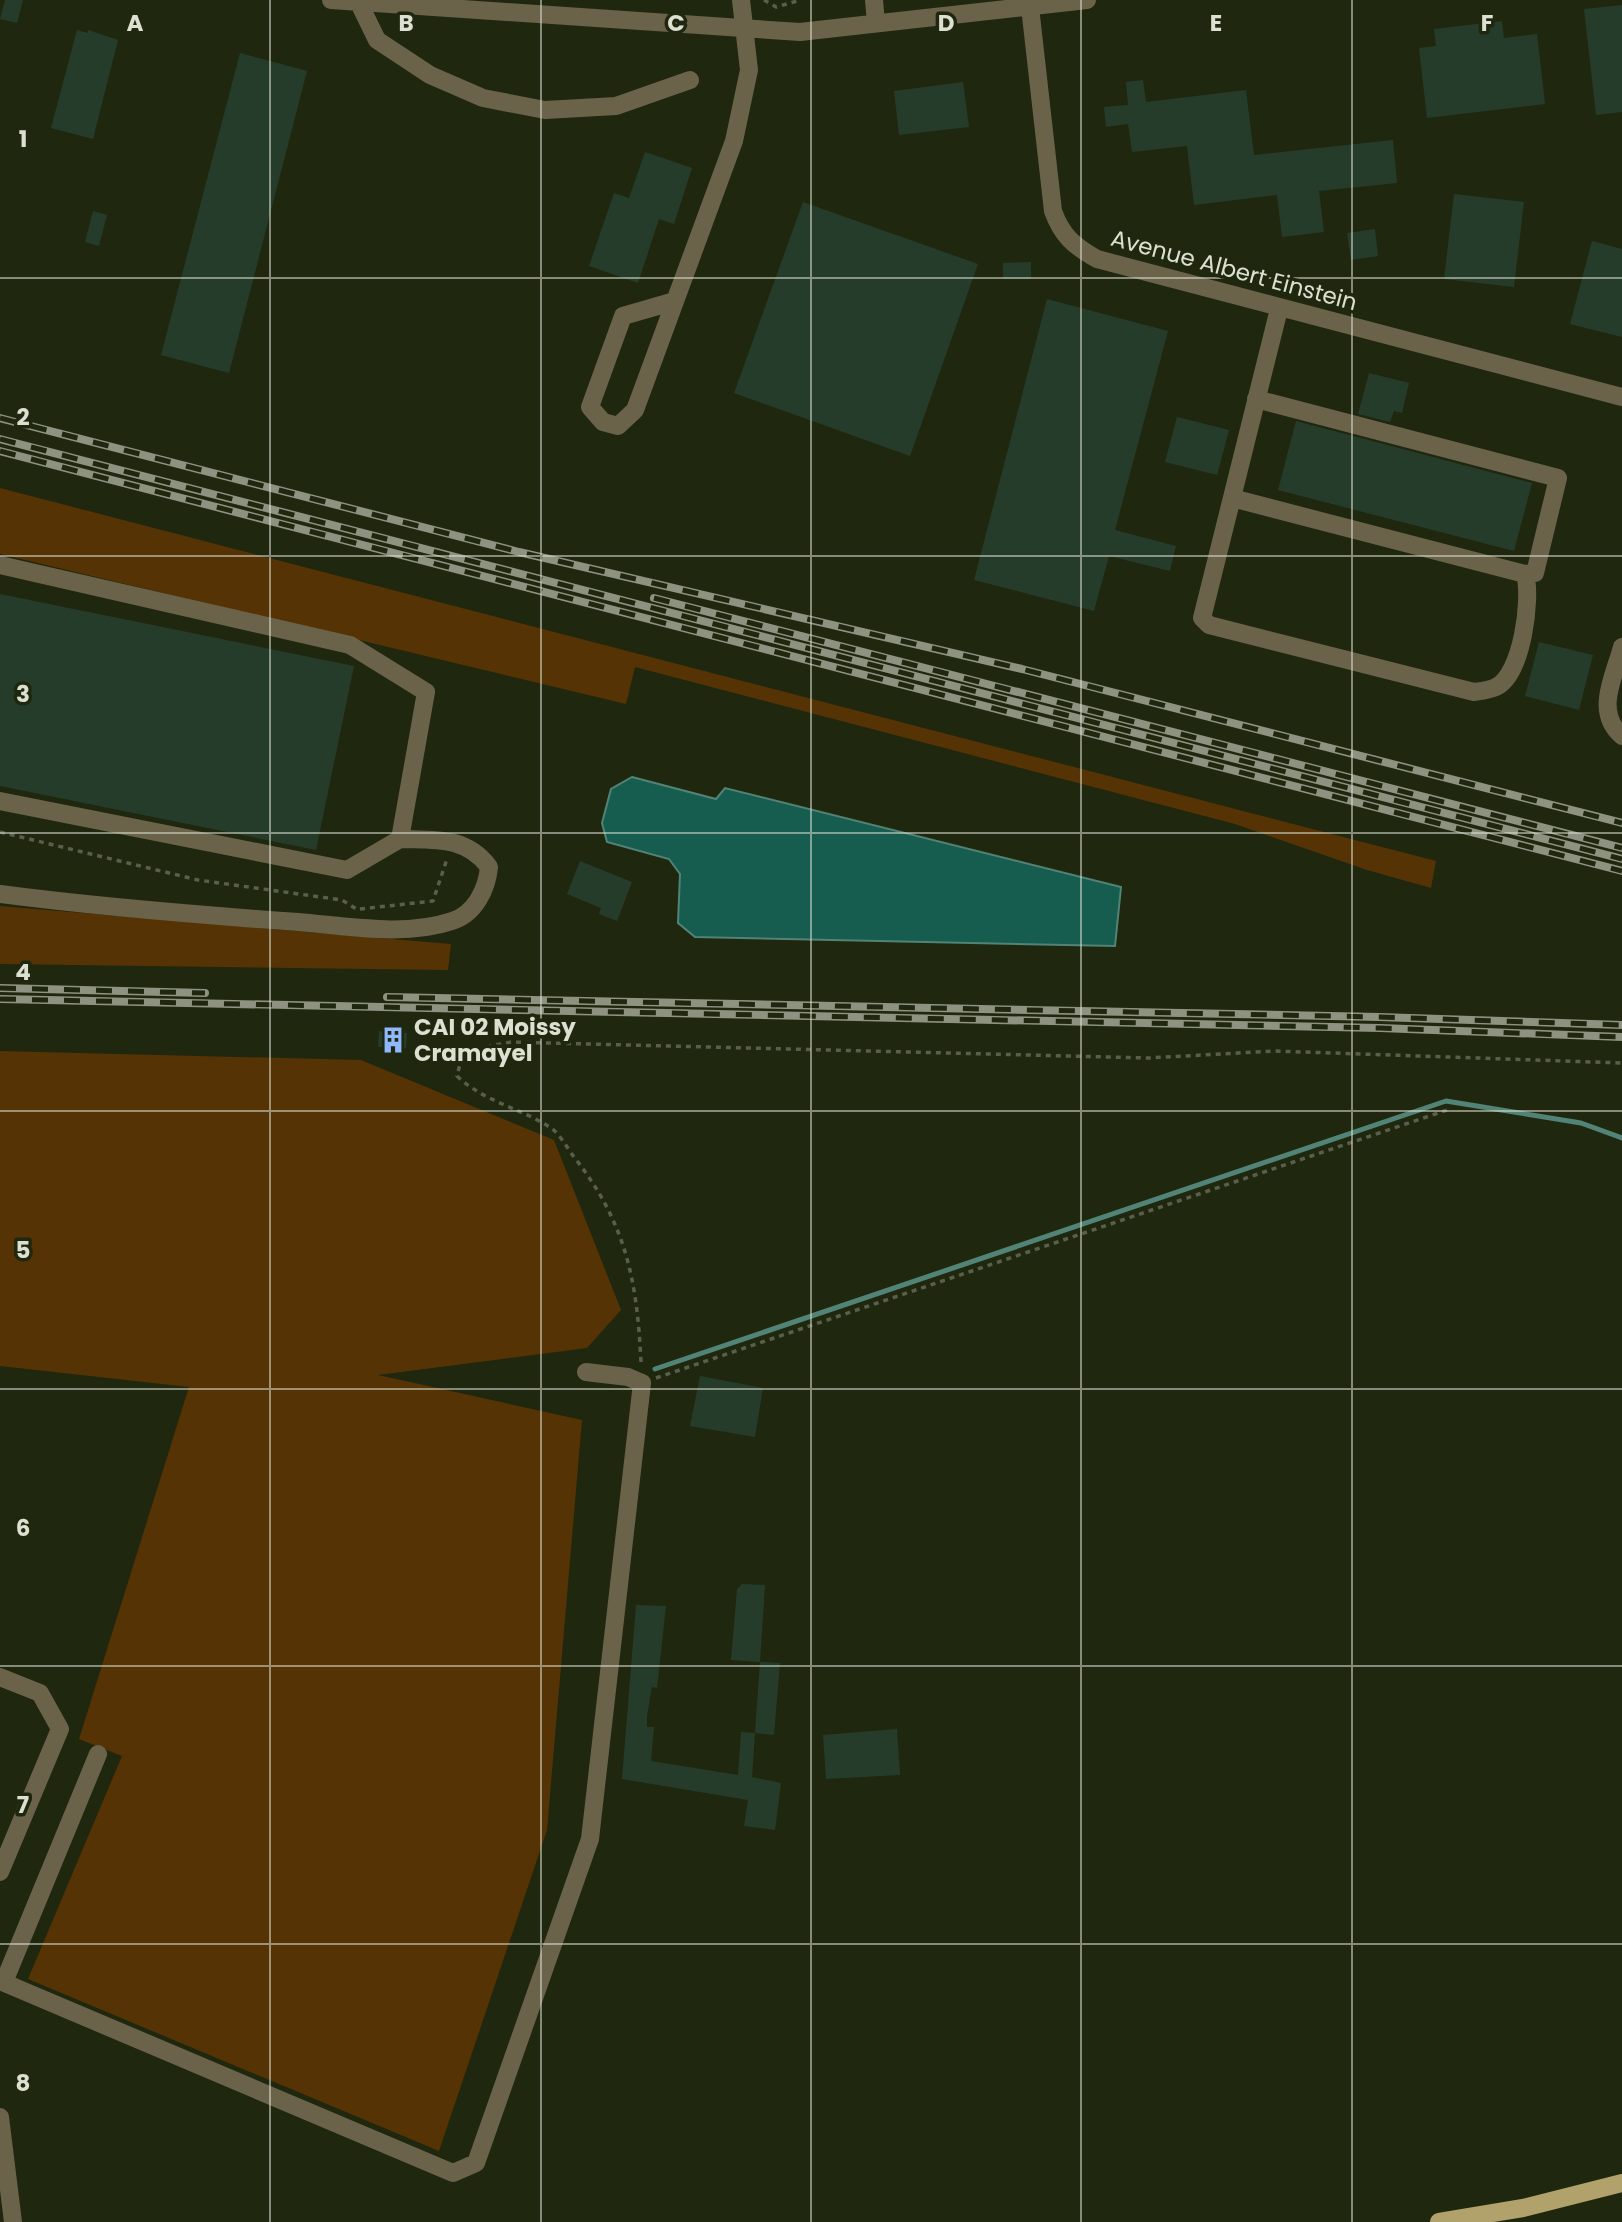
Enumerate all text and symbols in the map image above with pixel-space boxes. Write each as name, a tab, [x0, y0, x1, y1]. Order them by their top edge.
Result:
text: A	[127, 7, 144, 39]
text: B	[398, 7, 414, 39]
text: C	[667, 7, 685, 39]
text: D	[938, 7, 954, 39]
text: E	[1210, 7, 1222, 39]
text: F	[1481, 7, 1493, 39]
text: 1	[19, 123, 27, 155]
street label: Avenue Albert Einstein	[1107, 222, 1361, 318]
text: 2	[16, 401, 30, 433]
text: 3	[16, 678, 30, 710]
text: 4	[15, 956, 31, 988]
place label: CAI 02 Moissy Cramayel	[414, 1011, 576, 1069]
building icon: CAI 02 Moissy Cramayel	[378, 1025, 408, 1055]
text: 5	[16, 1234, 30, 1266]
text: 6	[16, 1512, 30, 1544]
text: 7	[17, 1789, 29, 1821]
text: 8	[16, 2067, 30, 2099]

